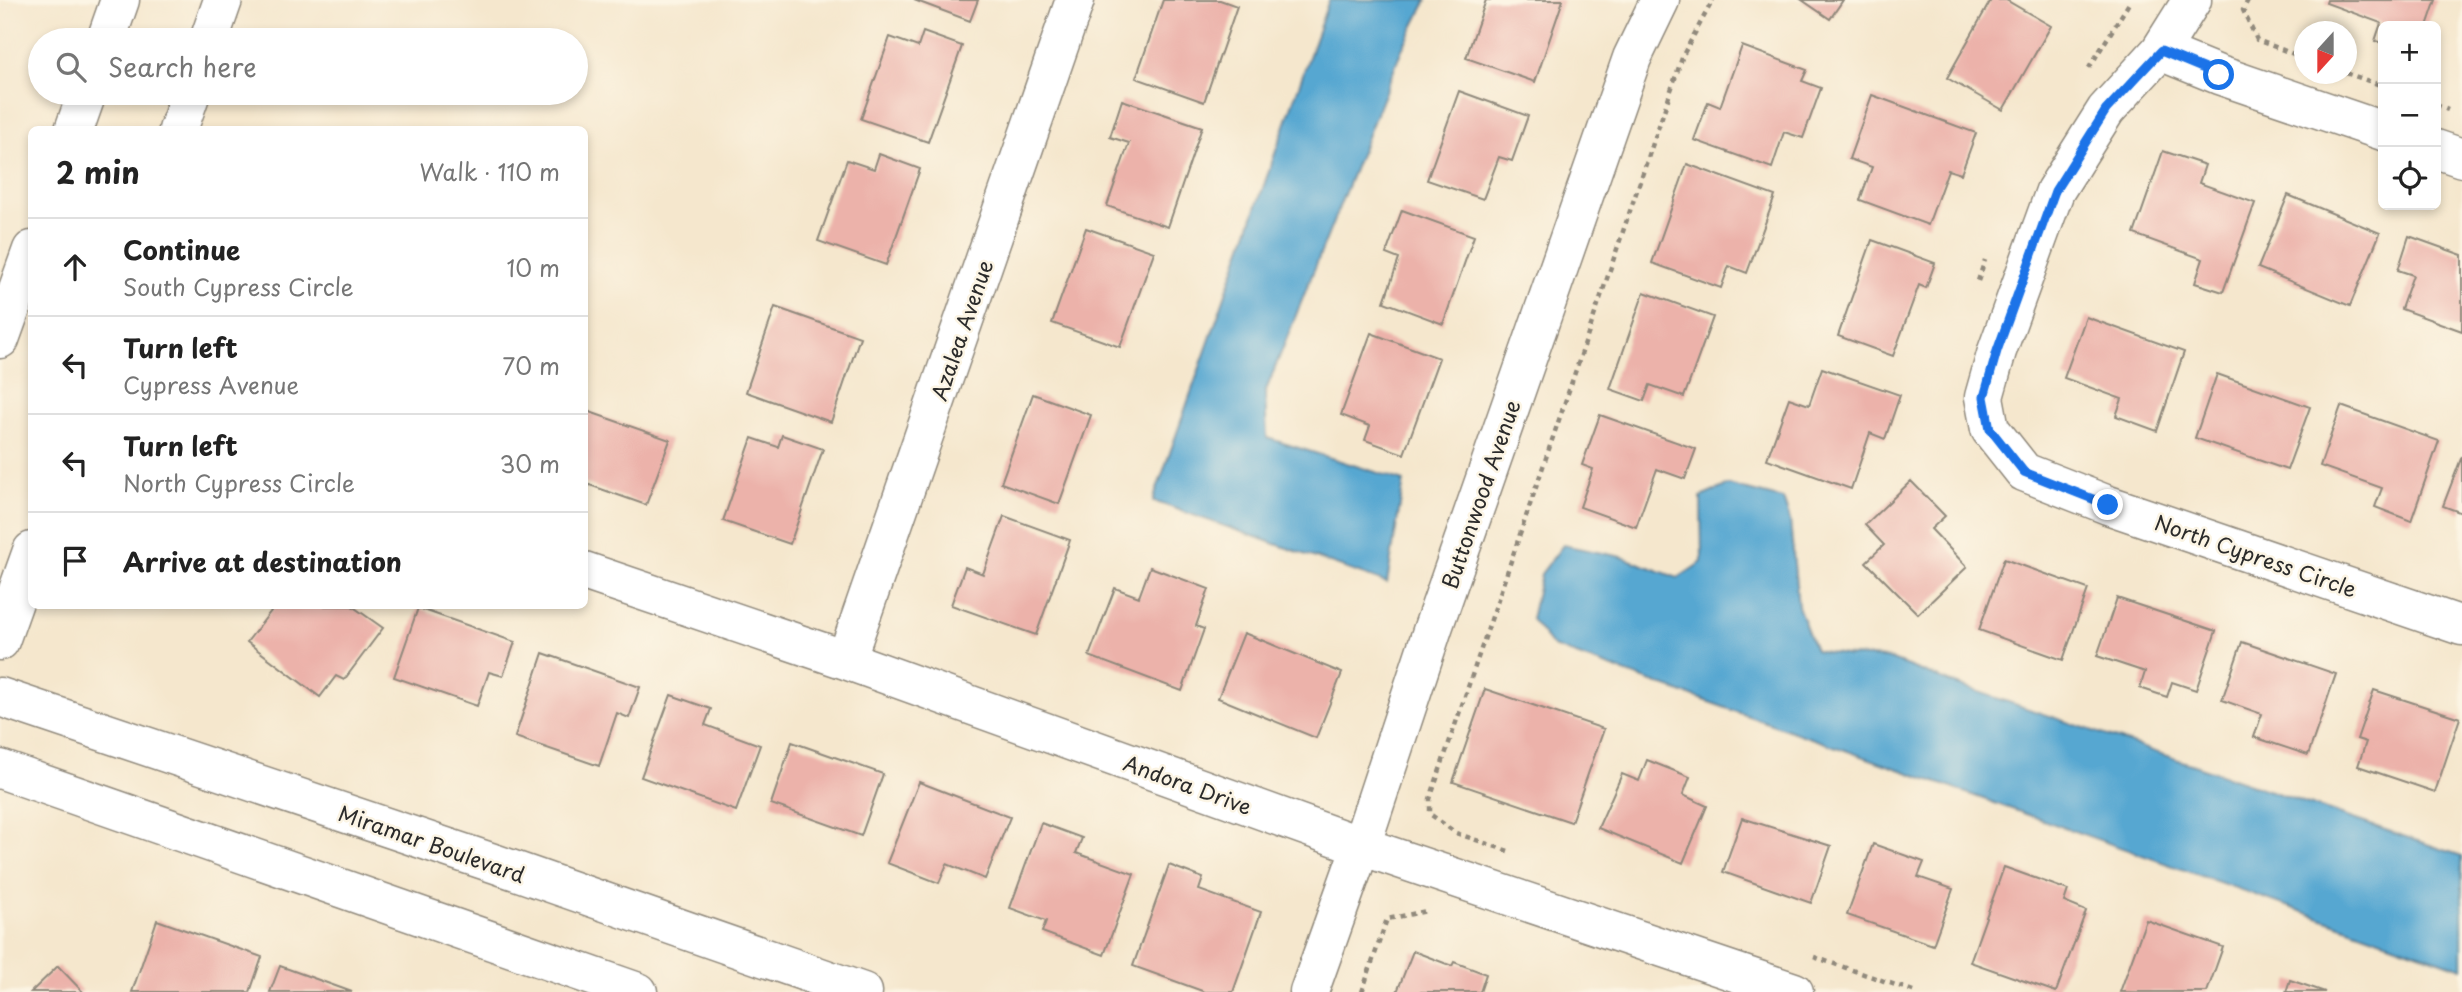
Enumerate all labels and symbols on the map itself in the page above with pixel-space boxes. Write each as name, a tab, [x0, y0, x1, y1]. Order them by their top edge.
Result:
north arrow	[2294, 21, 2357, 84]
route start	[2203, 59, 2234, 90]
street label: Azalea Avenue	[922, 255, 1000, 405]
street label: Buttonwood Avenue	[1433, 395, 1527, 593]
route end	[2092, 489, 2123, 520]
street label: North Cypress Circle	[2151, 505, 2361, 605]
street label: Andora Drive	[1119, 746, 1257, 822]
street label: Miramar Boulevard	[334, 796, 530, 890]

